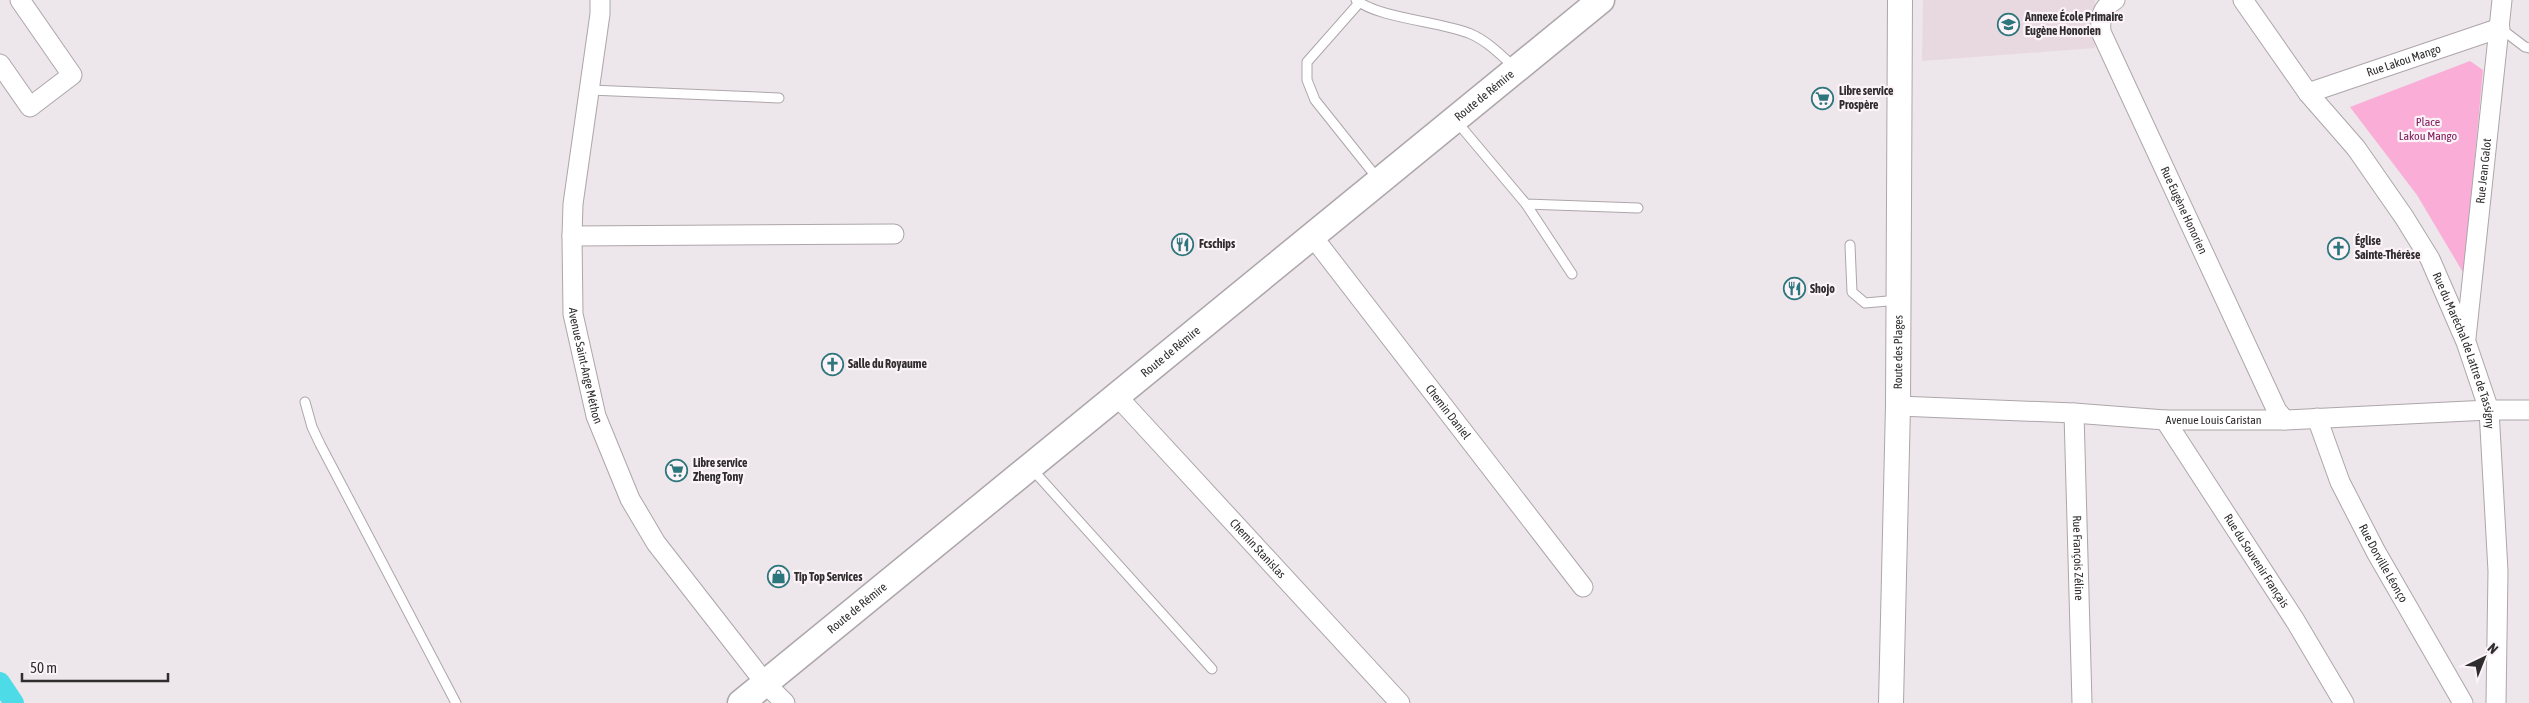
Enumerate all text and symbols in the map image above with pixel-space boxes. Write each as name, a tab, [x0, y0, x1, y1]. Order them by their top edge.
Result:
place label: Annexe École Primaire Eugène Honorien	[2024, 9, 2124, 38]
school or university icon: Annexe École Primaire Eugène Honorien	[1997, 12, 2021, 36]
street label: Rue Lakou Mango	[2365, 41, 2443, 80]
street label: Route de Rémire	[1452, 67, 1517, 124]
place label: Libre service Prospère	[1839, 84, 1894, 112]
supermarket icon: Libre service Prospère	[1811, 86, 1835, 110]
park label: Place Lakou Mango	[2399, 115, 2458, 143]
street label: Rue Jean Galot	[2473, 137, 2494, 204]
street label: Rue Eugène Honorien	[2157, 164, 2210, 256]
restaurant icon: Fcschips	[1171, 232, 1195, 256]
place label: Église Sainte-Thérèse	[2355, 233, 2421, 262]
church icon: Église Sainte-Thérèse	[2327, 236, 2351, 260]
place label: Fcschips	[1199, 237, 1236, 251]
street label: Rue du Maréchal de Lattre de Tassigny	[2430, 270, 2497, 429]
restaurant icon: Shojo	[1782, 277, 1806, 301]
place label: Shojo	[1810, 282, 1835, 296]
street label: Avenue Saint-Ange Méthon	[566, 308, 605, 426]
street label: Route des Plages	[1891, 315, 1905, 389]
street label: Route de Rémire	[1138, 323, 1203, 380]
church icon: Salle du Royaume	[820, 352, 844, 376]
place label: Salle du Royaume	[848, 357, 927, 371]
street label: Chemin Daniel	[1423, 382, 1474, 443]
street label: Avenue Louis Caristan	[2166, 413, 2262, 427]
place label: Libre service Zheng Tony	[693, 456, 748, 484]
supermarket icon: Libre service Zheng Tony	[665, 458, 689, 482]
street label: Rue du Souvenir Français	[2221, 511, 2292, 611]
street label: Rue François Zéline	[2070, 515, 2086, 601]
street label: Chemin Stanislas	[1227, 516, 1288, 581]
street label: Rue Dorville Léonço	[2356, 522, 2411, 605]
shop icon: Tip Top Services	[766, 565, 790, 589]
place label: Tip Top Services	[794, 570, 863, 584]
street label: Route de Rémire	[825, 580, 890, 636]
north arrow	[2459, 633, 2509, 683]
text: N	[2484, 640, 2501, 657]
scale bar	[22, 650, 169, 682]
text: 50 m	[30, 659, 57, 676]

